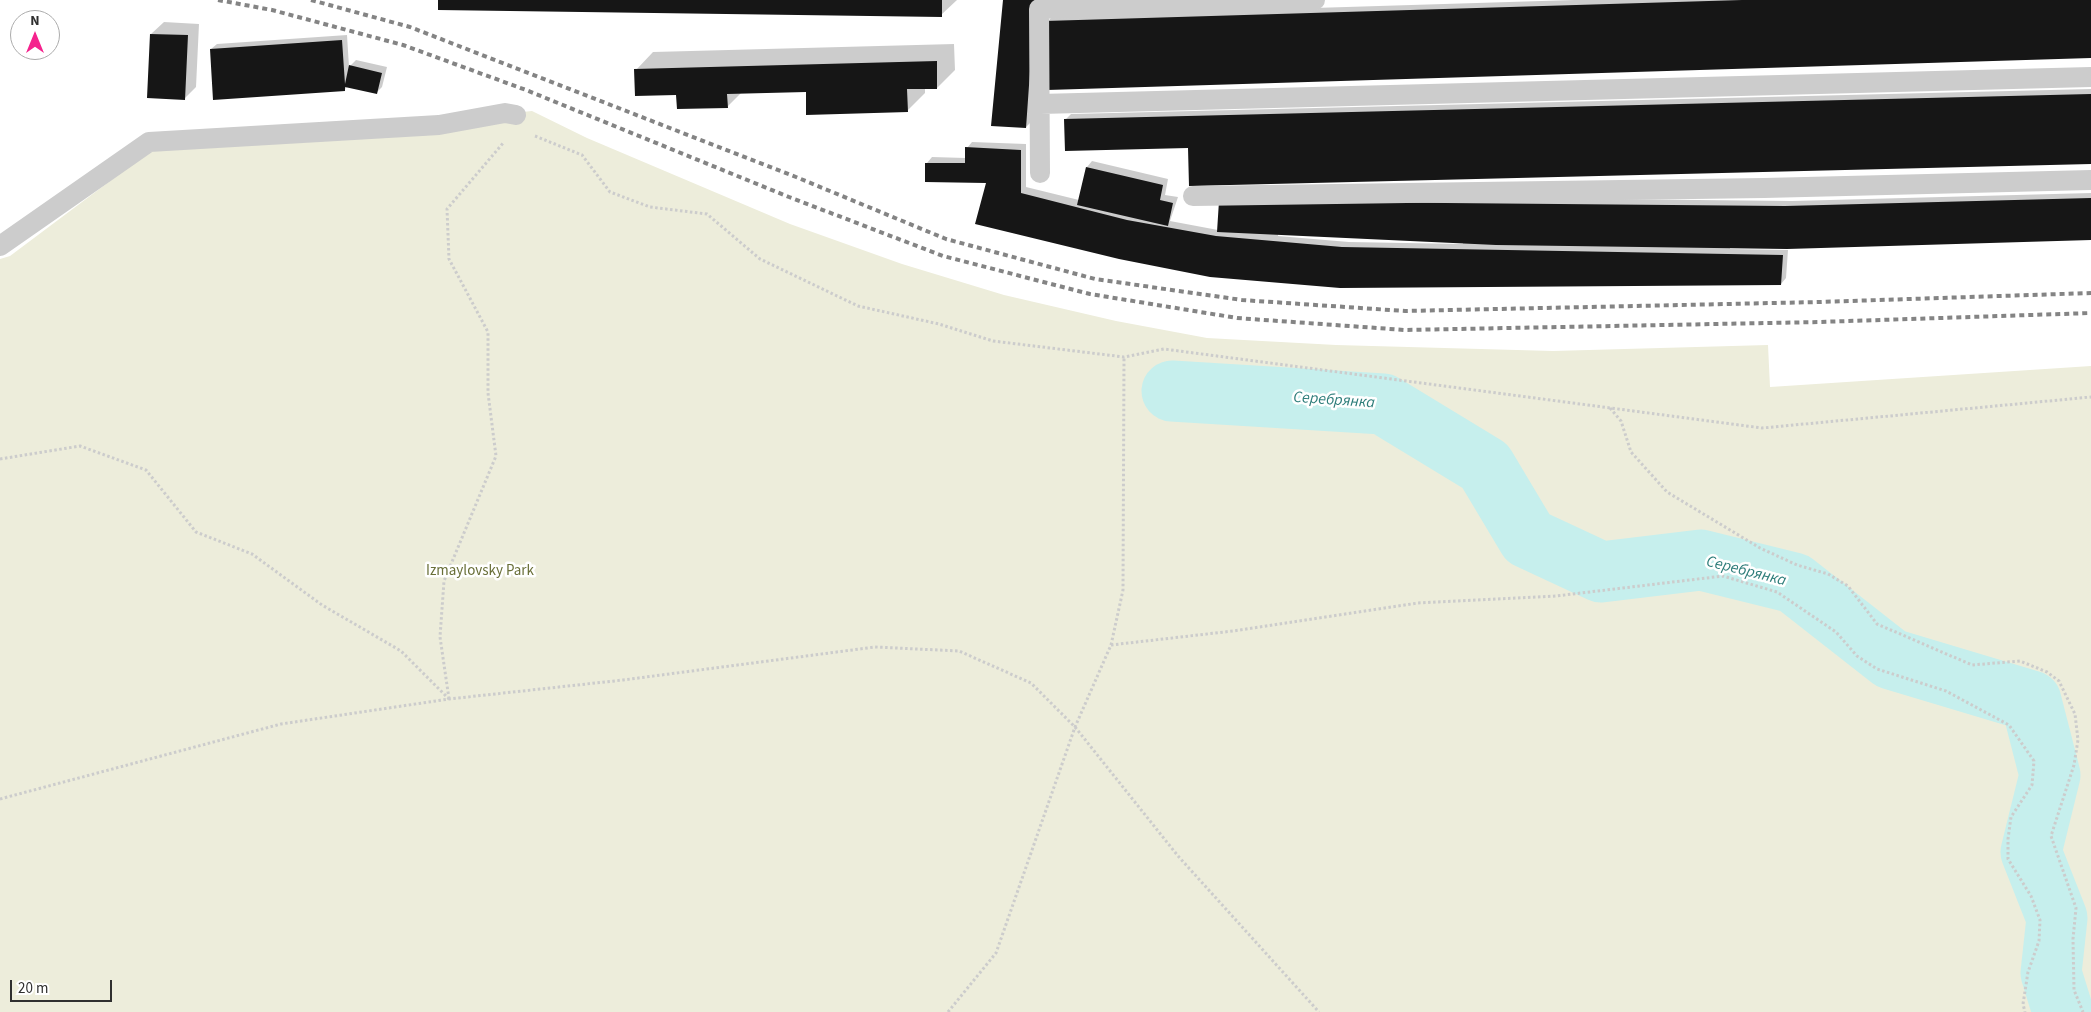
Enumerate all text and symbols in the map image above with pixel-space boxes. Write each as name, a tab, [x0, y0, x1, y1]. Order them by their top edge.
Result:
north arrow	[10, 10, 60, 60]
text: N	[30, 11, 40, 31]
water label: Серебрянка	[1293, 389, 1375, 413]
water label: Серебрянка	[1704, 553, 1788, 591]
park label: Izmaylovsky Park	[426, 563, 534, 581]
scale bar	[12, 970, 115, 1002]
text: 20 m	[18, 978, 48, 999]

